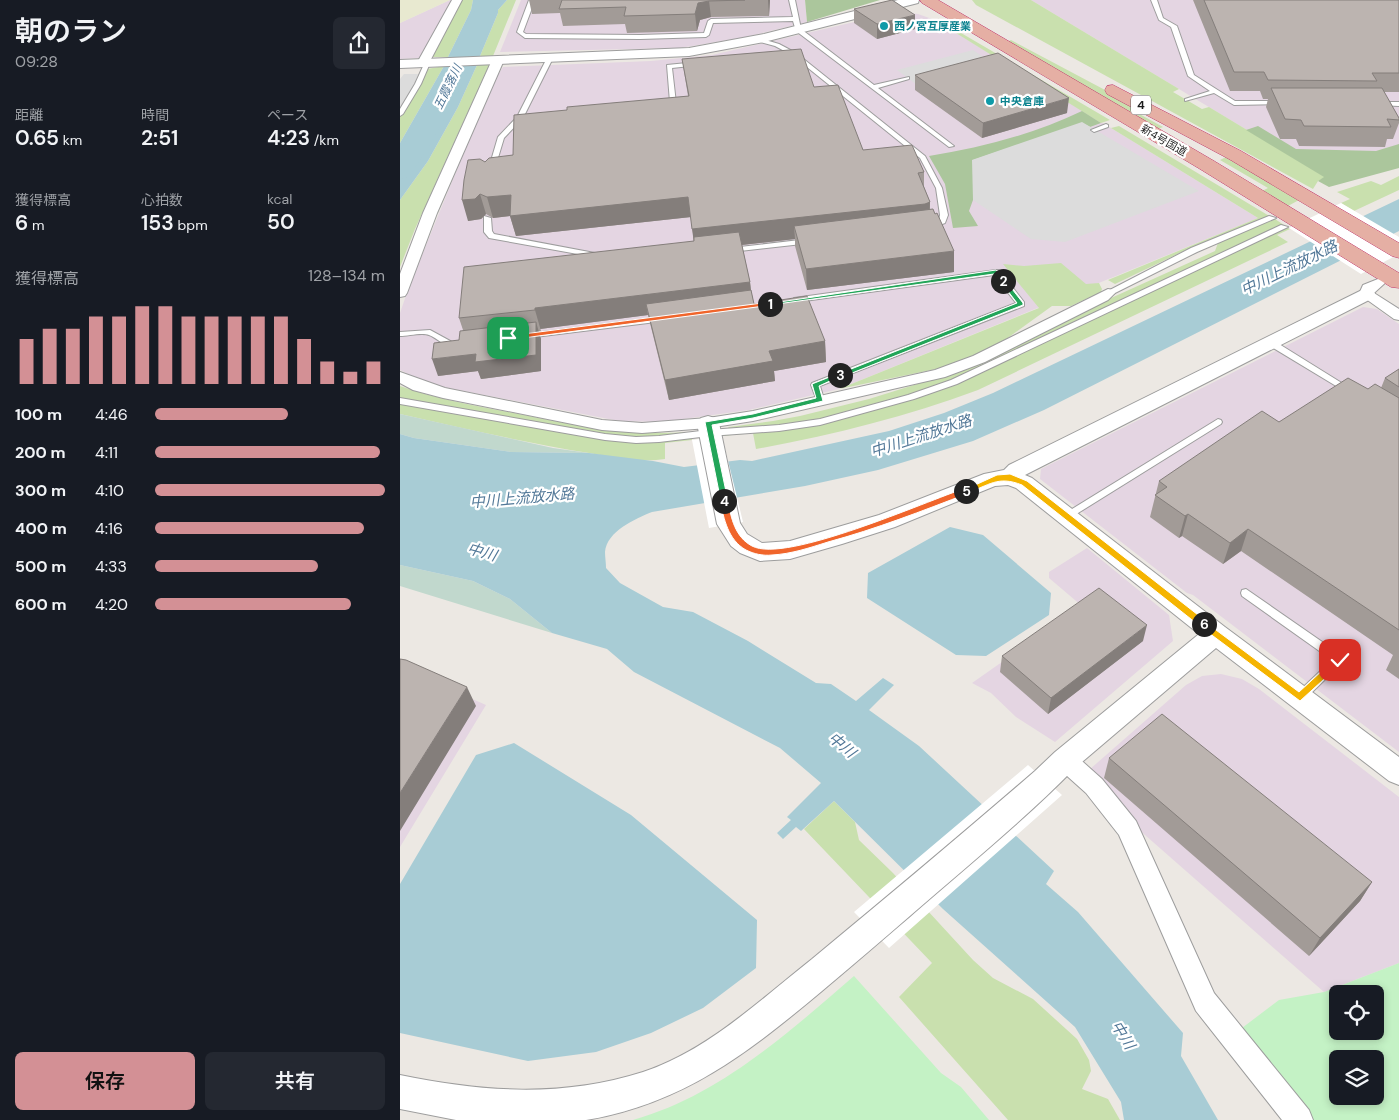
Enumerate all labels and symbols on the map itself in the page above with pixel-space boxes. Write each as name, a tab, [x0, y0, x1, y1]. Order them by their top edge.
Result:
place label: 西ノ宮互厚産業	[894, 19, 971, 33]
marker: 西ノ宮互厚産業	[878, 20, 890, 32]
water label: 五霞落川	[430, 60, 467, 112]
place label: 中央倉庫	[1000, 94, 1044, 108]
marker: 中央倉庫	[984, 95, 996, 107]
road number: 4	[1131, 96, 1151, 114]
street label: 新4号国道	[1139, 121, 1189, 159]
water label: 中川上流放水路	[1237, 235, 1342, 300]
pin: 2	[990, 268, 1016, 294]
pin: 1	[758, 292, 782, 316]
pin	[487, 317, 529, 359]
pin: 3	[828, 362, 852, 388]
water label: 中川上流放水路	[868, 410, 976, 462]
pin: 5	[954, 478, 978, 504]
water label: 中川上流放水路	[469, 483, 577, 513]
pin: 4	[712, 488, 736, 514]
water label: 中川	[465, 538, 501, 566]
pin: 6	[1192, 612, 1216, 636]
pin	[1319, 639, 1361, 681]
water label: 中川	[824, 728, 861, 764]
water label: 中川	[1107, 1017, 1140, 1055]

